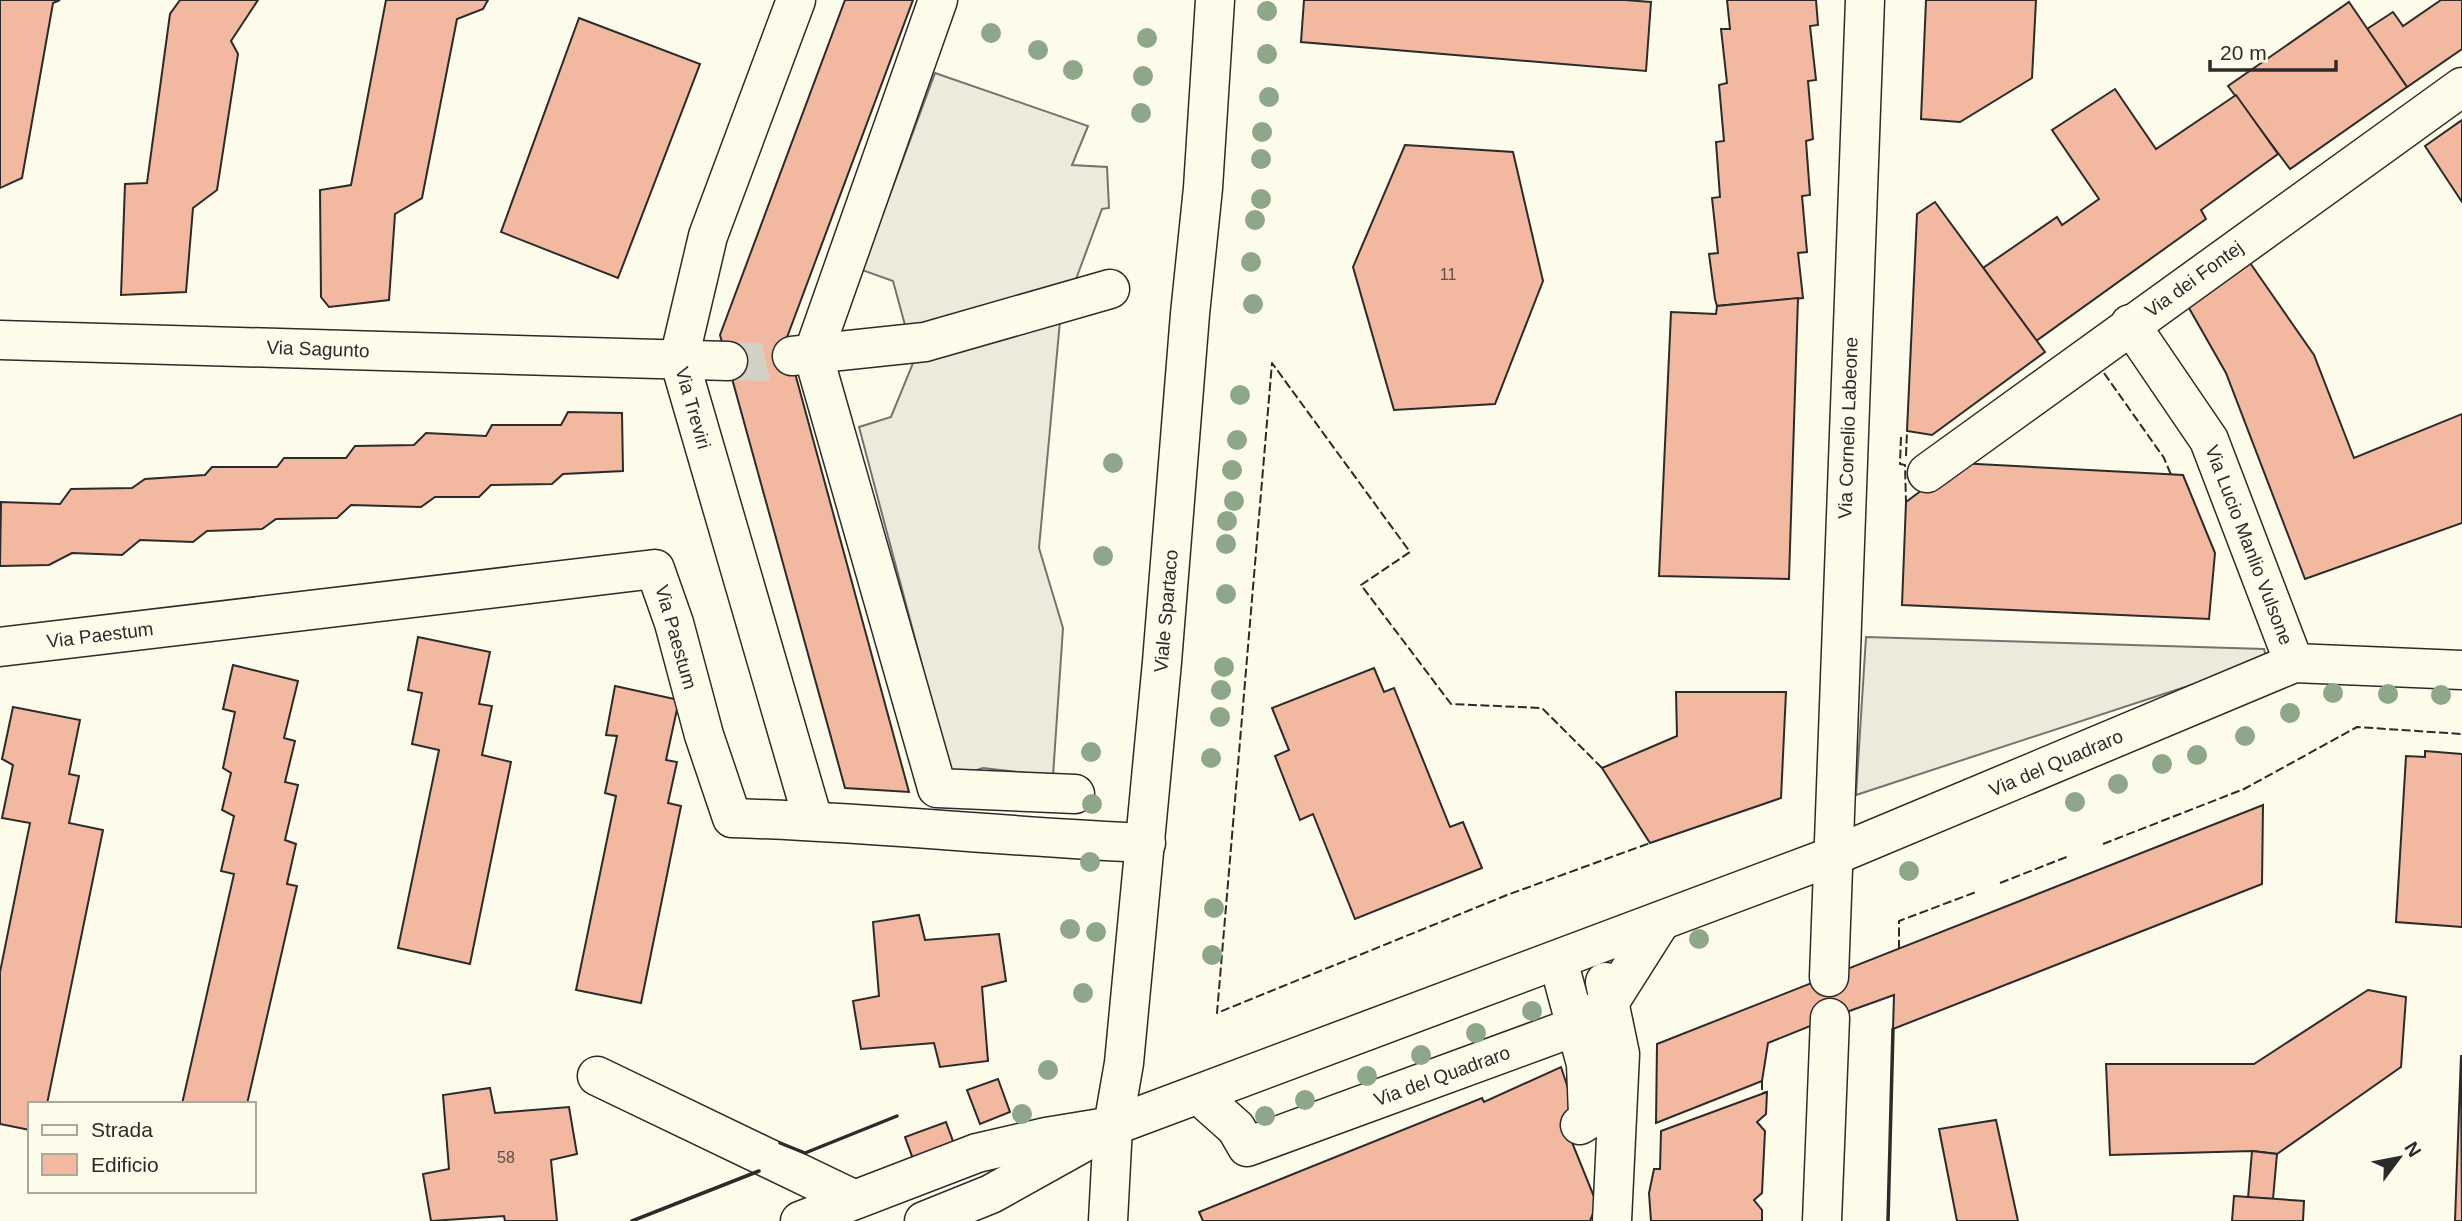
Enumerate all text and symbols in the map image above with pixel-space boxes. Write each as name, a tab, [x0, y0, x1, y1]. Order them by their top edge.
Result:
scale bar	[2210, 28, 2336, 72]
text: 20 m	[2220, 41, 2267, 64]
street label: Via dei Fontej	[2141, 236, 2247, 322]
house number: 11	[1440, 266, 1456, 283]
street label: Via Cornelio Labeone	[1834, 336, 1862, 520]
street label: Via Sagunto	[266, 337, 370, 361]
street label: Via Treviri	[671, 365, 715, 451]
street label: Via Lucio Manlio Vulsone	[2201, 442, 2297, 648]
street label: Viale Spartaco	[1150, 549, 1182, 673]
street label: Via Paestum	[651, 582, 701, 692]
street label: Via Paestum	[45, 618, 155, 652]
street label: Via del Quadraro	[1986, 725, 2126, 801]
street label: Via del Quadraro	[1371, 1042, 1513, 1110]
legend	[28, 1102, 256, 1193]
text: Strada	[91, 1118, 153, 1141]
north arrow	[2364, 1123, 2434, 1193]
text: N	[2400, 1138, 2426, 1161]
house number: 58	[497, 1149, 515, 1166]
text: Edificio	[91, 1153, 159, 1176]

